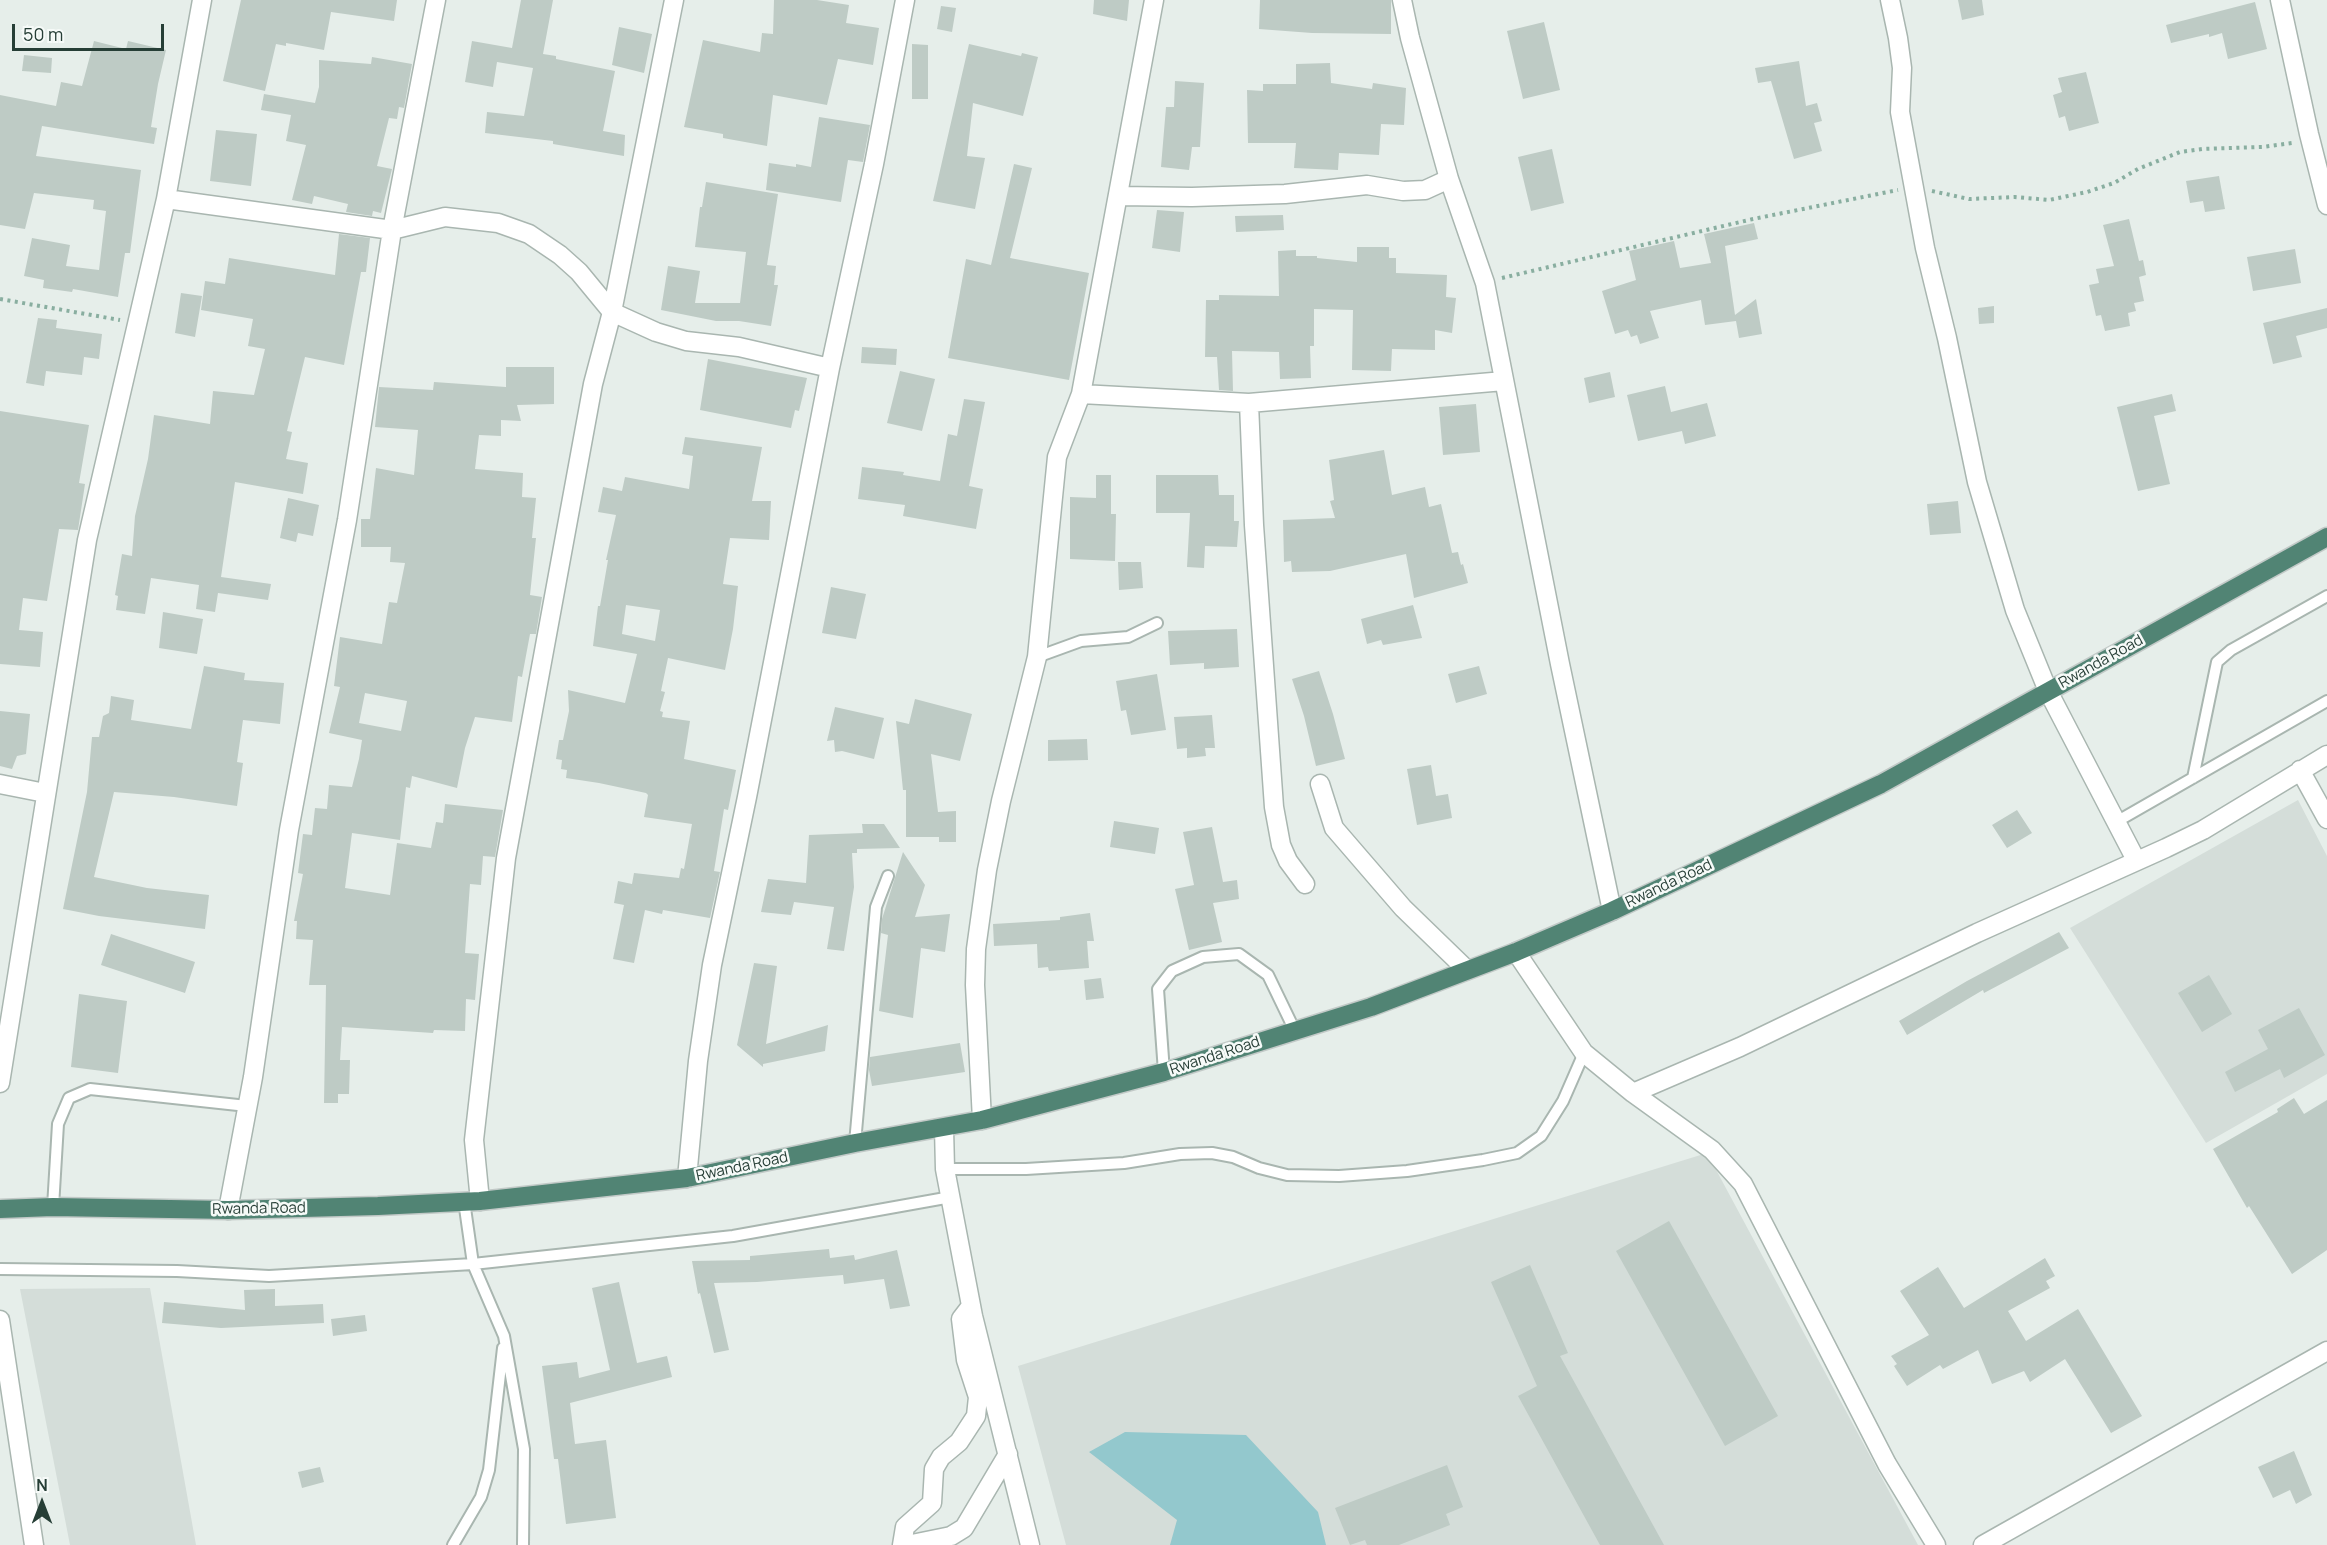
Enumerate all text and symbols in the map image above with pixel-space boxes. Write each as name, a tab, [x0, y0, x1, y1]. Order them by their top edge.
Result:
scale bar	[15, 12, 166, 50]
text: 50 m	[23, 22, 63, 46]
street label: Rwanda Road	[2056, 631, 2146, 693]
street label: Rwanda Road	[1623, 856, 1715, 912]
street label: Rwanda Road	[1168, 1033, 1262, 1079]
street label: Rwanda Road	[694, 1148, 790, 1186]
street label: Rwanda Road	[212, 1199, 306, 1219]
north arrow	[12, 1473, 72, 1533]
text: N	[36, 1474, 48, 1496]

